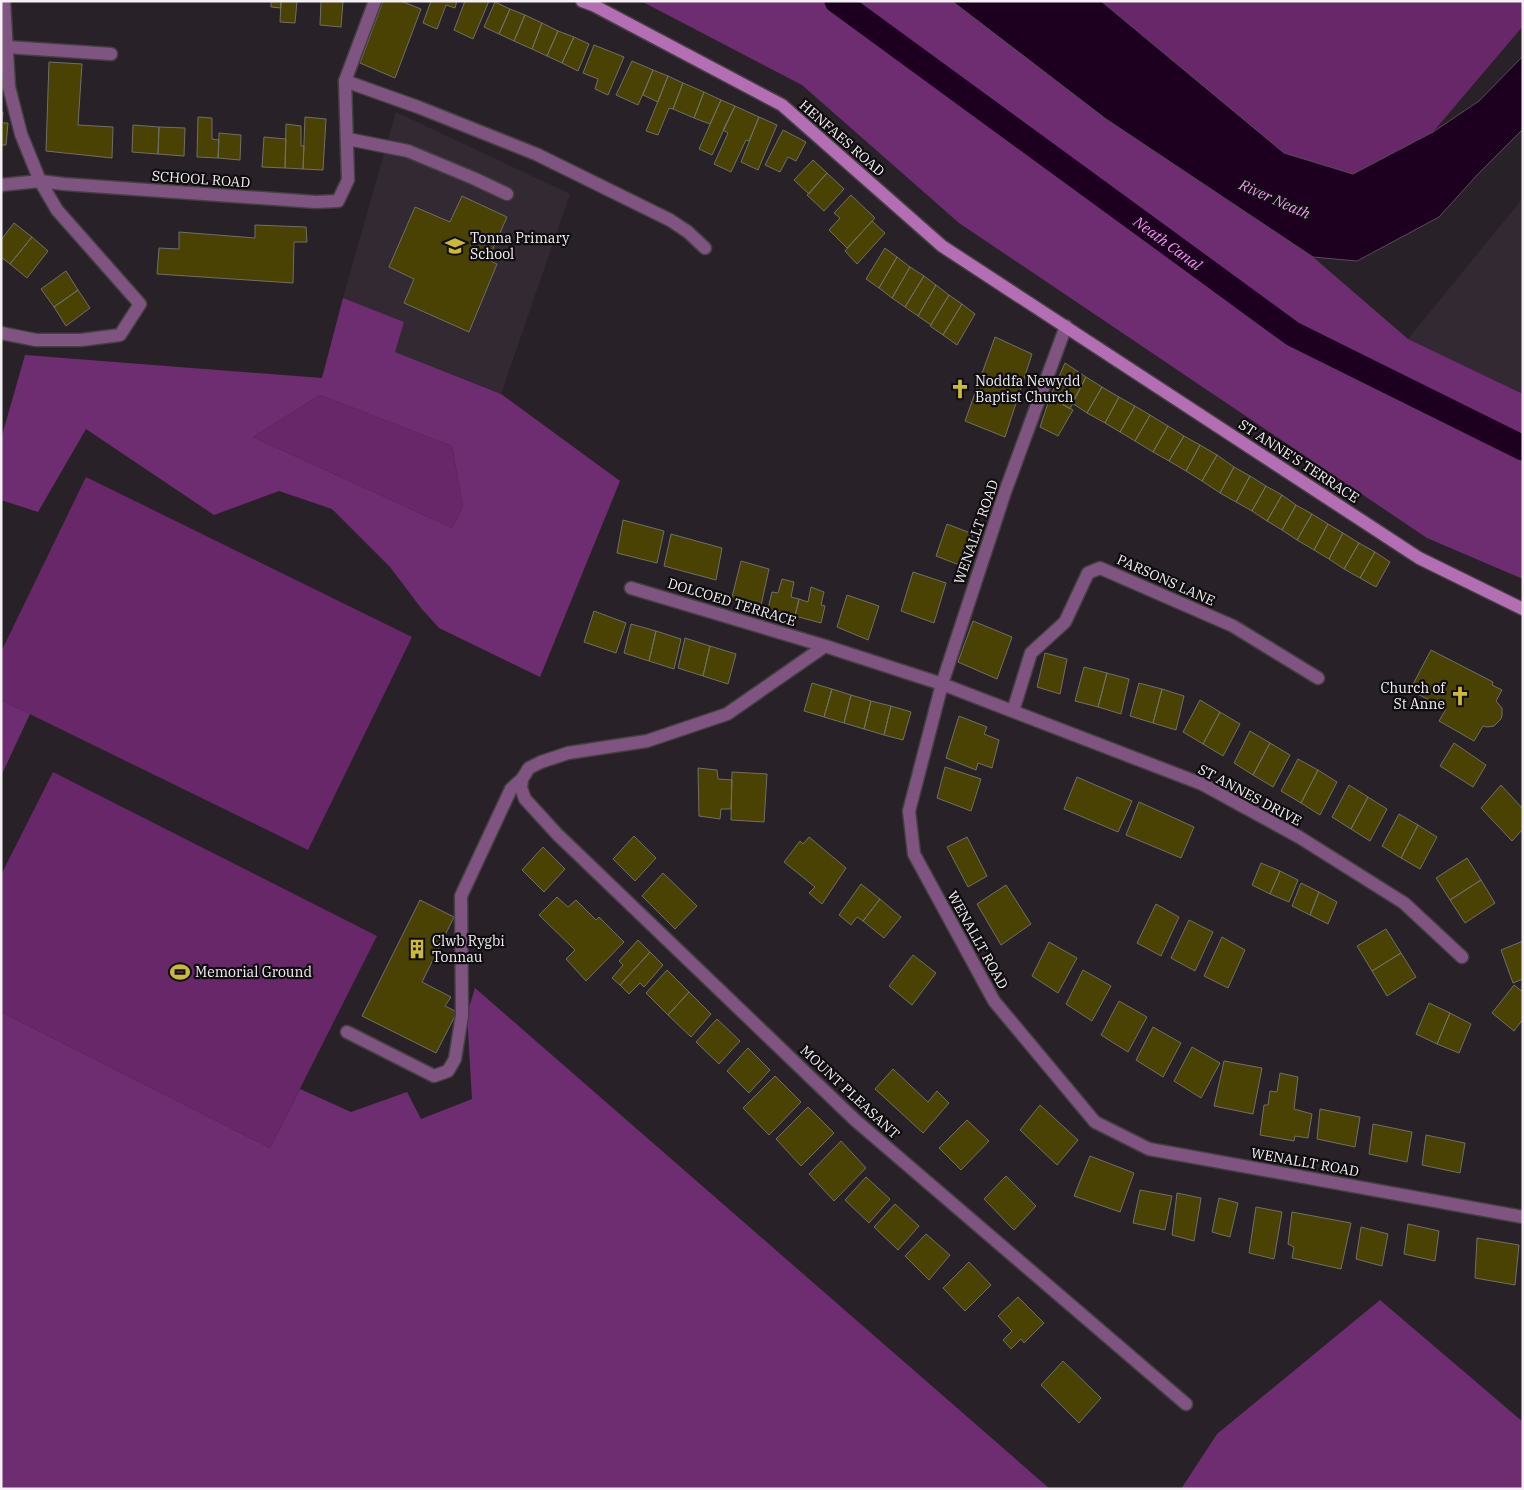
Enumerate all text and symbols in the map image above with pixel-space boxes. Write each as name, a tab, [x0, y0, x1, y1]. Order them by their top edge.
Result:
street label: HENFAES ROAD	[796, 96, 889, 180]
street label: SCHOOL ROAD	[151, 167, 251, 191]
water label: River Neath	[1236, 174, 1314, 223]
water label: Neath Canal	[1129, 211, 1207, 274]
place label: Tonna Primary School	[470, 229, 570, 263]
school or university icon: Tonna Primary School	[444, 235, 466, 257]
place label: Noddfa Newydd Baptist Church	[975, 372, 1081, 406]
church icon: Noddfa Newydd Baptist Church	[949, 378, 971, 400]
street label: ST ANNE'S TERRACE	[1235, 415, 1363, 507]
street label: WENALLT ROAD	[950, 477, 1002, 587]
street label: PARSONS LANE	[1114, 550, 1218, 610]
street label: DOLCOED TERRACE	[666, 574, 799, 630]
place label: Church of St Anne	[1381, 679, 1446, 713]
church icon: Church of St Anne	[1449, 685, 1471, 707]
street label: ST ANNES DRIVE	[1195, 760, 1305, 830]
street label: WENALLT ROAD	[944, 888, 1012, 992]
place label: Clwb Rygbi Tonnau	[432, 932, 505, 966]
building icon: Clwb Rygbi Tonnau	[406, 938, 428, 960]
sports icon: Memorial Ground	[169, 961, 191, 983]
place label: Memorial Ground	[195, 963, 312, 981]
street label: MOUNT PLEASANT	[797, 1041, 903, 1143]
street label: WENALLT ROAD	[1250, 1144, 1361, 1180]

